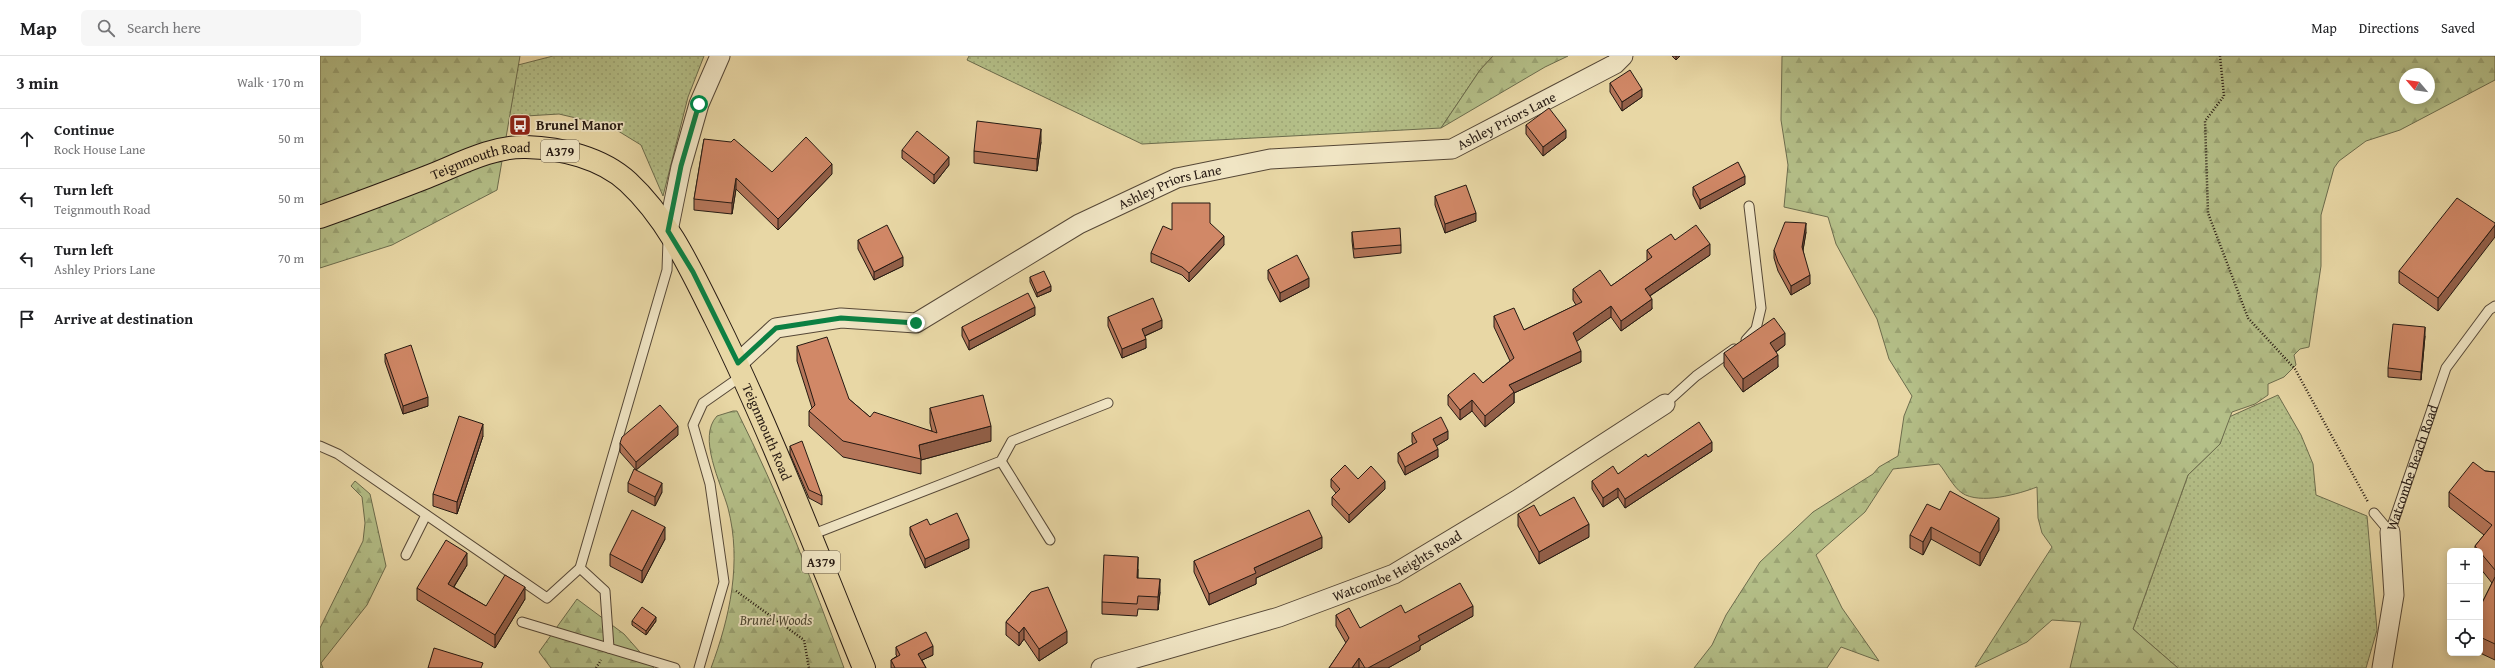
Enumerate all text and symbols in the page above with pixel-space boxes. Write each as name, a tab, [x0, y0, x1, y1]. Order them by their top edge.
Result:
search box	[81, 10, 361, 46]
text: Map	[20, 14, 57, 42]
icon: search	[95, 17, 117, 39]
text: Search here	[127, 17, 201, 38]
text: Map	[2311, 18, 2337, 38]
text: Directions	[2359, 18, 2419, 38]
text: Saved	[2441, 18, 2475, 38]
north arrow	[2399, 68, 2435, 104]
text: 3 min	[16, 70, 58, 95]
text: Walk · 170 m	[237, 73, 304, 92]
street label: Ashley Priors Lane	[1453, 86, 1560, 155]
route start	[690, 95, 708, 113]
bus stop icon: Brunel Manor	[507, 112, 533, 138]
place label: Brunel Manor	[536, 115, 624, 135]
text: Continue	[54, 119, 115, 140]
icon: ahead	[16, 128, 38, 150]
text: 50 m	[278, 129, 304, 148]
street label: Teignmouth Road	[427, 137, 531, 185]
text: Rock House Lane	[54, 140, 145, 159]
road number: A379	[541, 140, 579, 162]
street label: Ashley Priors Lane	[1115, 159, 1224, 214]
text: Turn left	[54, 179, 113, 200]
icon: left	[16, 188, 38, 210]
text: 50 m	[278, 189, 304, 208]
text: Teignmouth Road	[54, 200, 151, 219]
text: Turn left	[54, 239, 113, 260]
icon: left	[16, 248, 38, 270]
text: 70 m	[278, 249, 304, 268]
text: Ashley Priors Lane	[54, 260, 155, 279]
icon: arrive	[16, 308, 38, 330]
text: Arrive at destination	[54, 308, 193, 329]
route end	[907, 314, 925, 332]
street label: Teignmouth Road	[737, 380, 797, 484]
street label: Watcombe Beach Road	[2381, 401, 2443, 533]
street label: Watcombe Heights Road	[1330, 525, 1466, 606]
map controls	[2447, 548, 2483, 656]
button: +	[2447, 548, 2483, 584]
road number: A379	[802, 551, 840, 573]
button: −	[2447, 584, 2483, 620]
park label: Brunel Woods	[739, 610, 812, 630]
button: locate	[2447, 620, 2483, 656]

